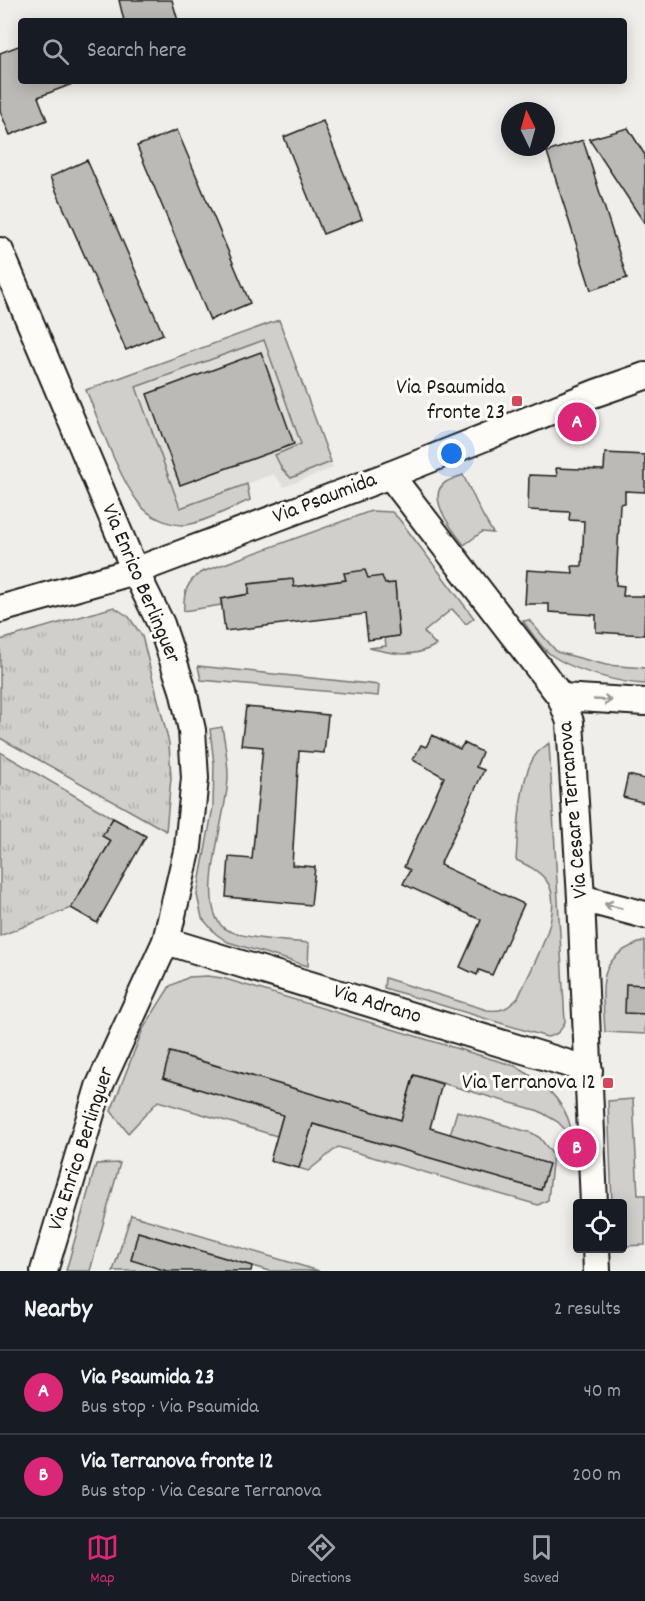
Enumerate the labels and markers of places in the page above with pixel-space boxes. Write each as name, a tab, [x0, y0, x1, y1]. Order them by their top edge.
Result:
place label: Via Psaumida fronte 23	[396, 373, 506, 429]
marker: Via Psaumida fronte 23	[510, 394, 524, 408]
pin: A	[558, 400, 596, 444]
place label: Via Terranova 12	[462, 1068, 596, 1099]
marker: Via Terranova 12	[601, 1076, 615, 1090]
pin: B	[558, 1126, 596, 1170]

